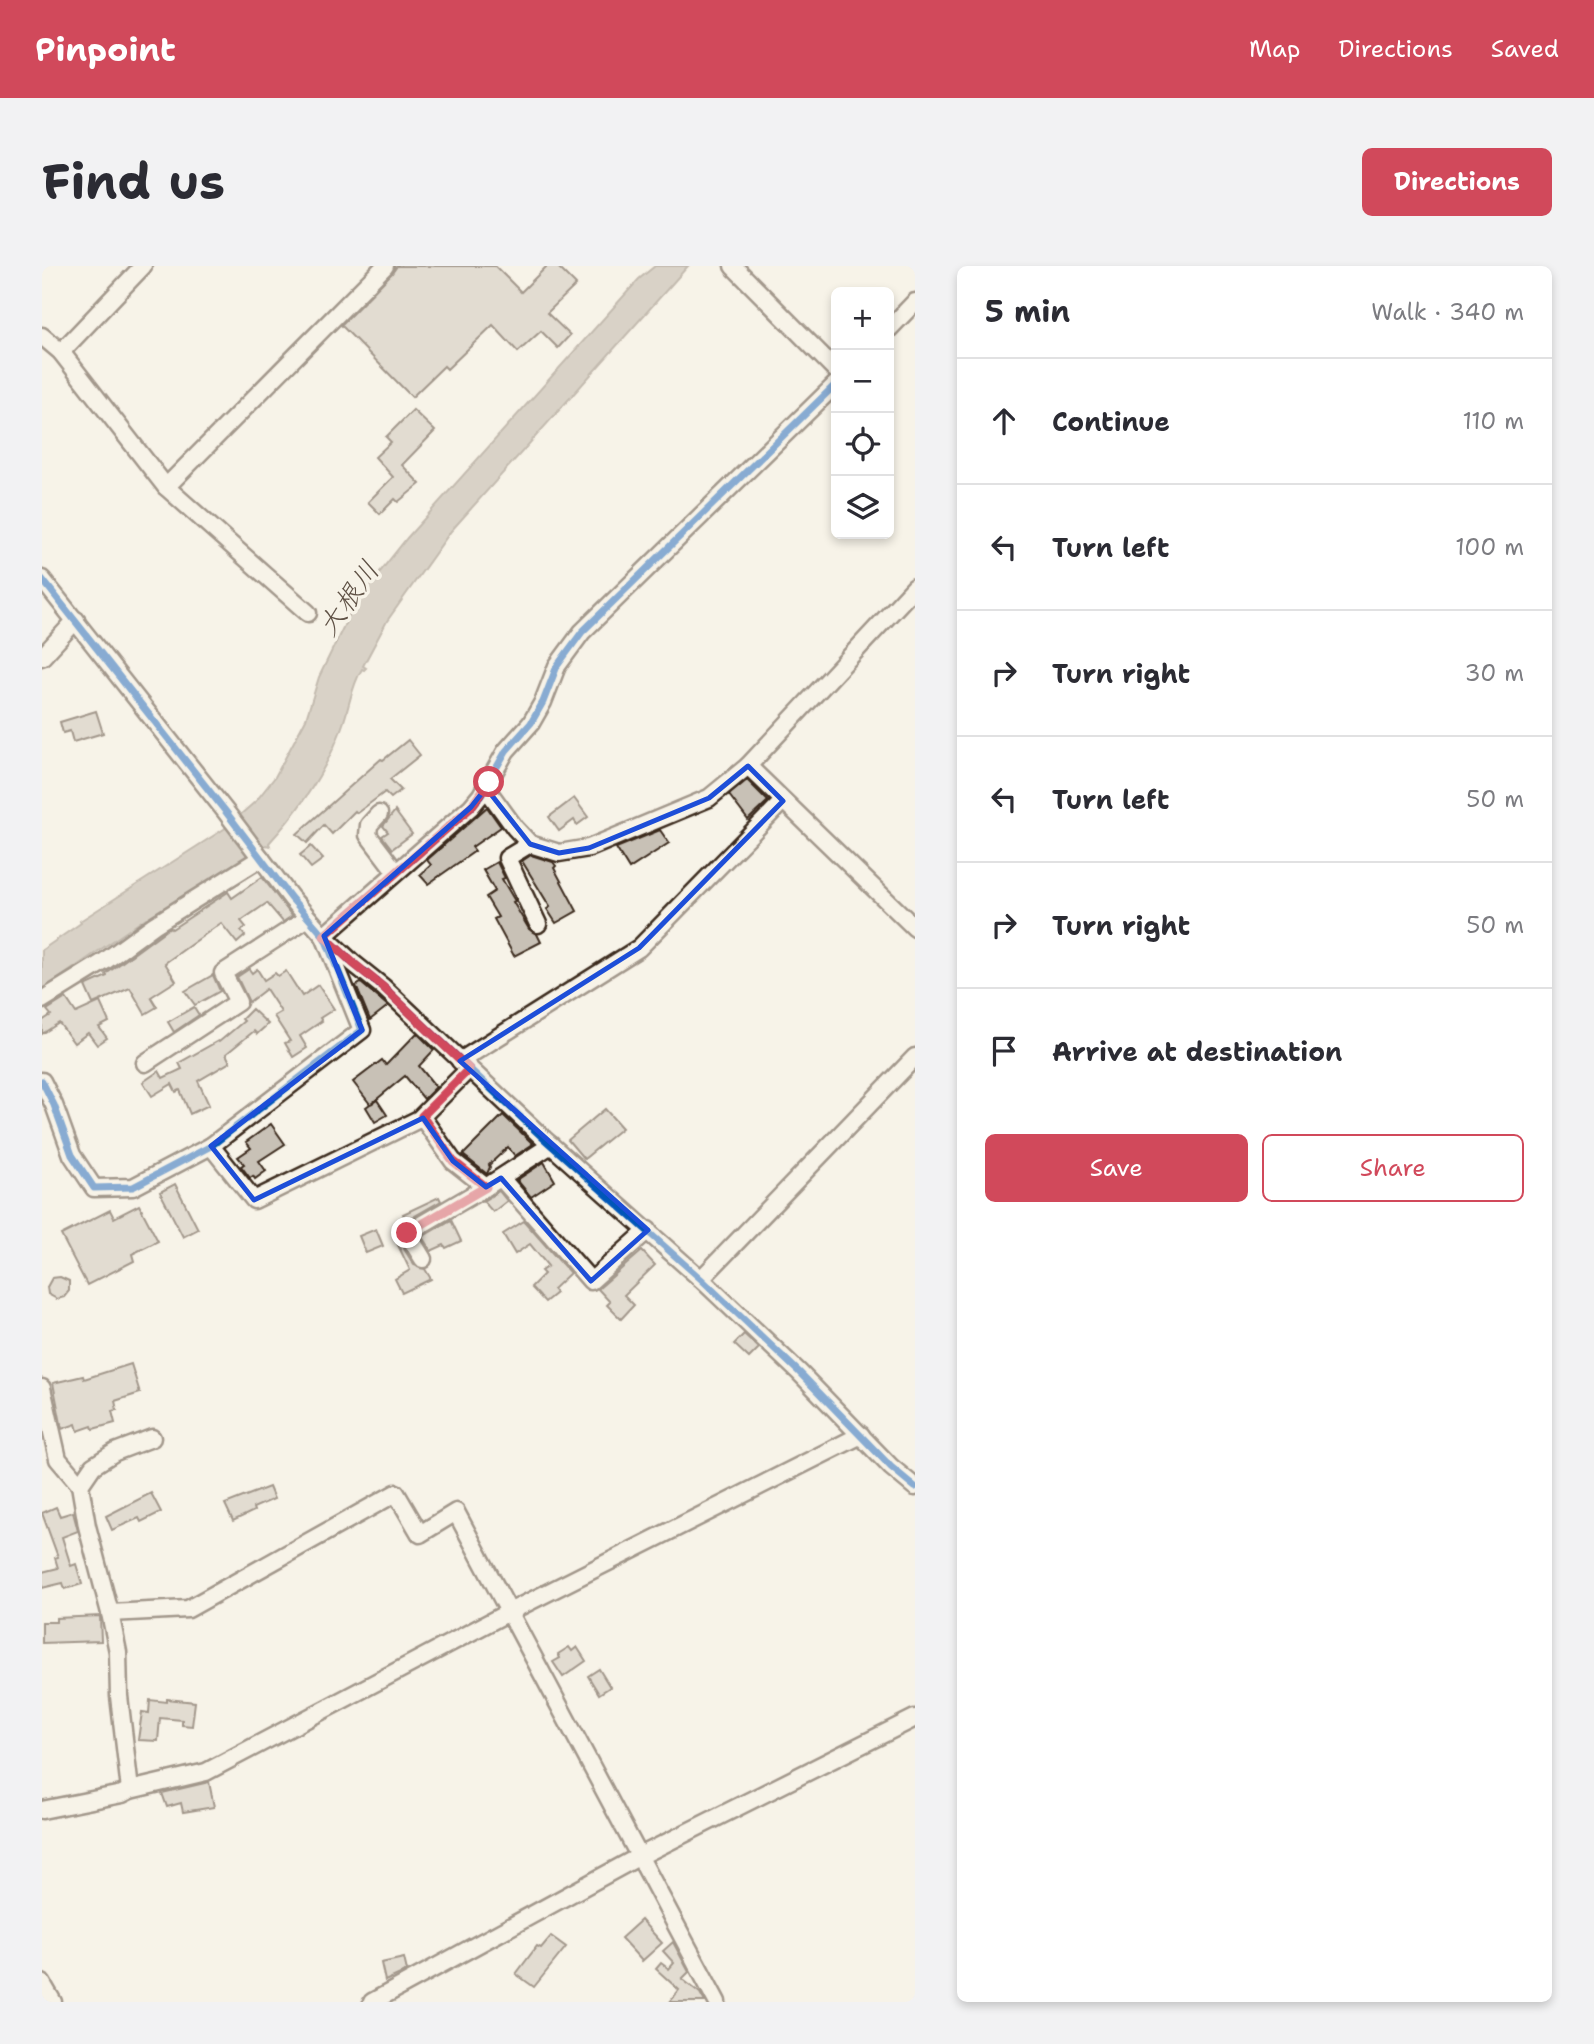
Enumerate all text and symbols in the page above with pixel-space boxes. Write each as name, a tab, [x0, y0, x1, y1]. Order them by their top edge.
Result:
text: Pinpoint	[35, 27, 176, 72]
text: Map	[1249, 33, 1300, 65]
text: Directions	[1338, 33, 1453, 65]
text: Saved	[1491, 33, 1559, 65]
button: Directions	[1362, 148, 1552, 216]
text: Find us	[42, 149, 225, 215]
map controls	[831, 287, 894, 539]
button: +	[831, 287, 894, 350]
text: 5 min	[985, 291, 1070, 332]
text: Walk · 340 m	[1371, 297, 1524, 327]
button: −	[831, 350, 894, 413]
icon: ahead	[985, 402, 1023, 440]
text: Continue	[1052, 404, 1170, 439]
text: 110 m	[1462, 406, 1524, 436]
button: locate	[831, 413, 894, 476]
button: layers	[831, 476, 894, 539]
icon: left	[985, 528, 1023, 566]
text: Turn left	[1052, 530, 1169, 565]
text: 100 m	[1455, 532, 1524, 562]
water label: 大根川	[308, 553, 388, 643]
icon: right	[985, 654, 1023, 692]
text: Turn right	[1052, 656, 1190, 691]
text: 30 m	[1465, 658, 1524, 688]
route start	[473, 766, 504, 797]
icon: left	[985, 780, 1023, 818]
text: Turn left	[1052, 782, 1169, 817]
text: 50 m	[1466, 784, 1524, 814]
icon: right	[985, 906, 1023, 944]
text: Turn right	[1052, 908, 1190, 943]
text: 50 m	[1466, 910, 1524, 940]
icon: arrive	[985, 1032, 1023, 1070]
text: Arrive at destination	[1052, 1034, 1342, 1069]
button: Save	[985, 1134, 1248, 1202]
button: Share	[1262, 1134, 1524, 1202]
route end	[391, 1217, 422, 1248]

